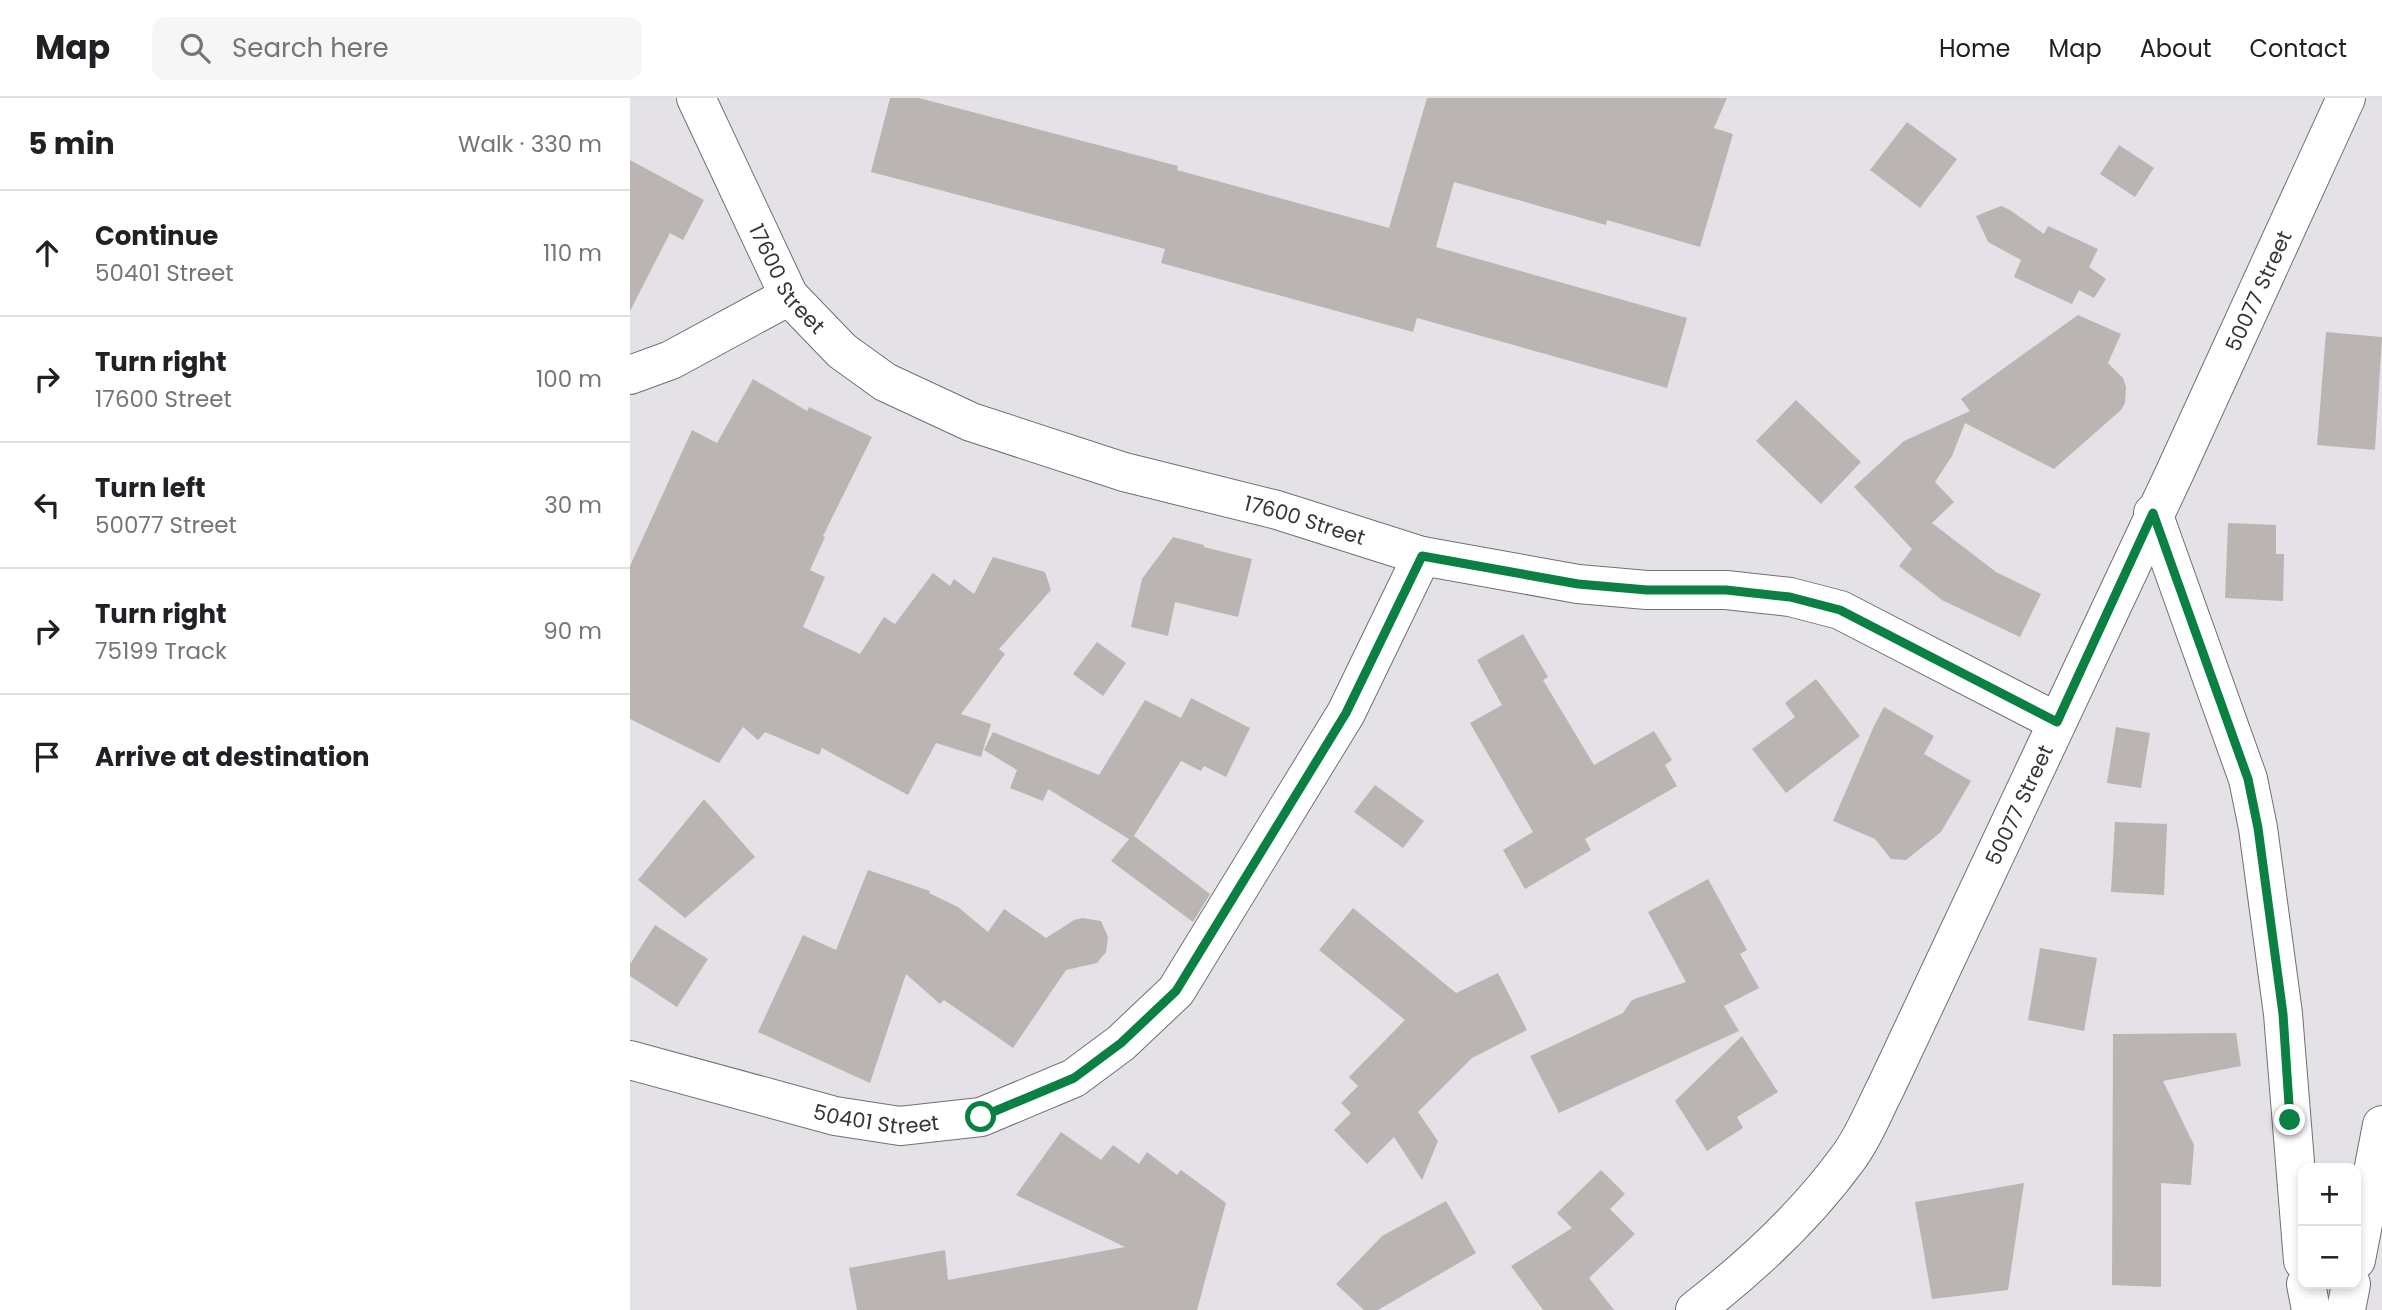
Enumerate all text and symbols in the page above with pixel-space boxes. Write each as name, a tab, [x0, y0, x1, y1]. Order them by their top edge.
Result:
search box	[152, 17, 642, 80]
text: Map	[35, 24, 110, 71]
icon: search	[176, 29, 214, 67]
text: Search here	[232, 30, 389, 66]
text: Home	[1939, 32, 2011, 65]
text: Map	[2049, 32, 2102, 65]
text: About	[2140, 32, 2211, 65]
text: Contact	[2249, 32, 2347, 65]
text: 5 min	[28, 122, 115, 165]
text: Walk · 330 m	[458, 128, 602, 160]
text: Continue	[95, 218, 218, 254]
street label: 17600 Street	[743, 219, 832, 340]
street label: 50077 Street	[2218, 226, 2298, 356]
icon: ahead	[28, 234, 66, 272]
text: 110 m	[543, 237, 602, 269]
text: 50401 Street	[95, 257, 234, 289]
text: Turn right	[95, 344, 227, 380]
icon: right	[28, 360, 66, 398]
text: 100 m	[536, 363, 602, 395]
text: 17600 Street	[95, 383, 232, 415]
text: Turn left	[95, 470, 206, 506]
icon: left	[28, 486, 66, 524]
street label: 17600 Street	[1241, 488, 1369, 552]
text: 30 m	[544, 489, 602, 521]
text: 50077 Street	[95, 509, 237, 541]
text: Turn right	[95, 596, 227, 632]
icon: right	[28, 612, 66, 650]
text: 90 m	[543, 615, 602, 647]
text: 75199 Track	[95, 635, 227, 667]
icon: arrive	[28, 738, 66, 776]
text: Arrive at destination	[95, 739, 370, 775]
street label: 50077 Street	[1978, 740, 2059, 870]
street label: 50401 Street	[810, 1096, 940, 1141]
route start	[965, 1101, 996, 1132]
route end	[2274, 1104, 2305, 1135]
map controls	[2298, 1163, 2361, 1289]
button: +	[2298, 1163, 2361, 1226]
button: −	[2298, 1226, 2361, 1289]

